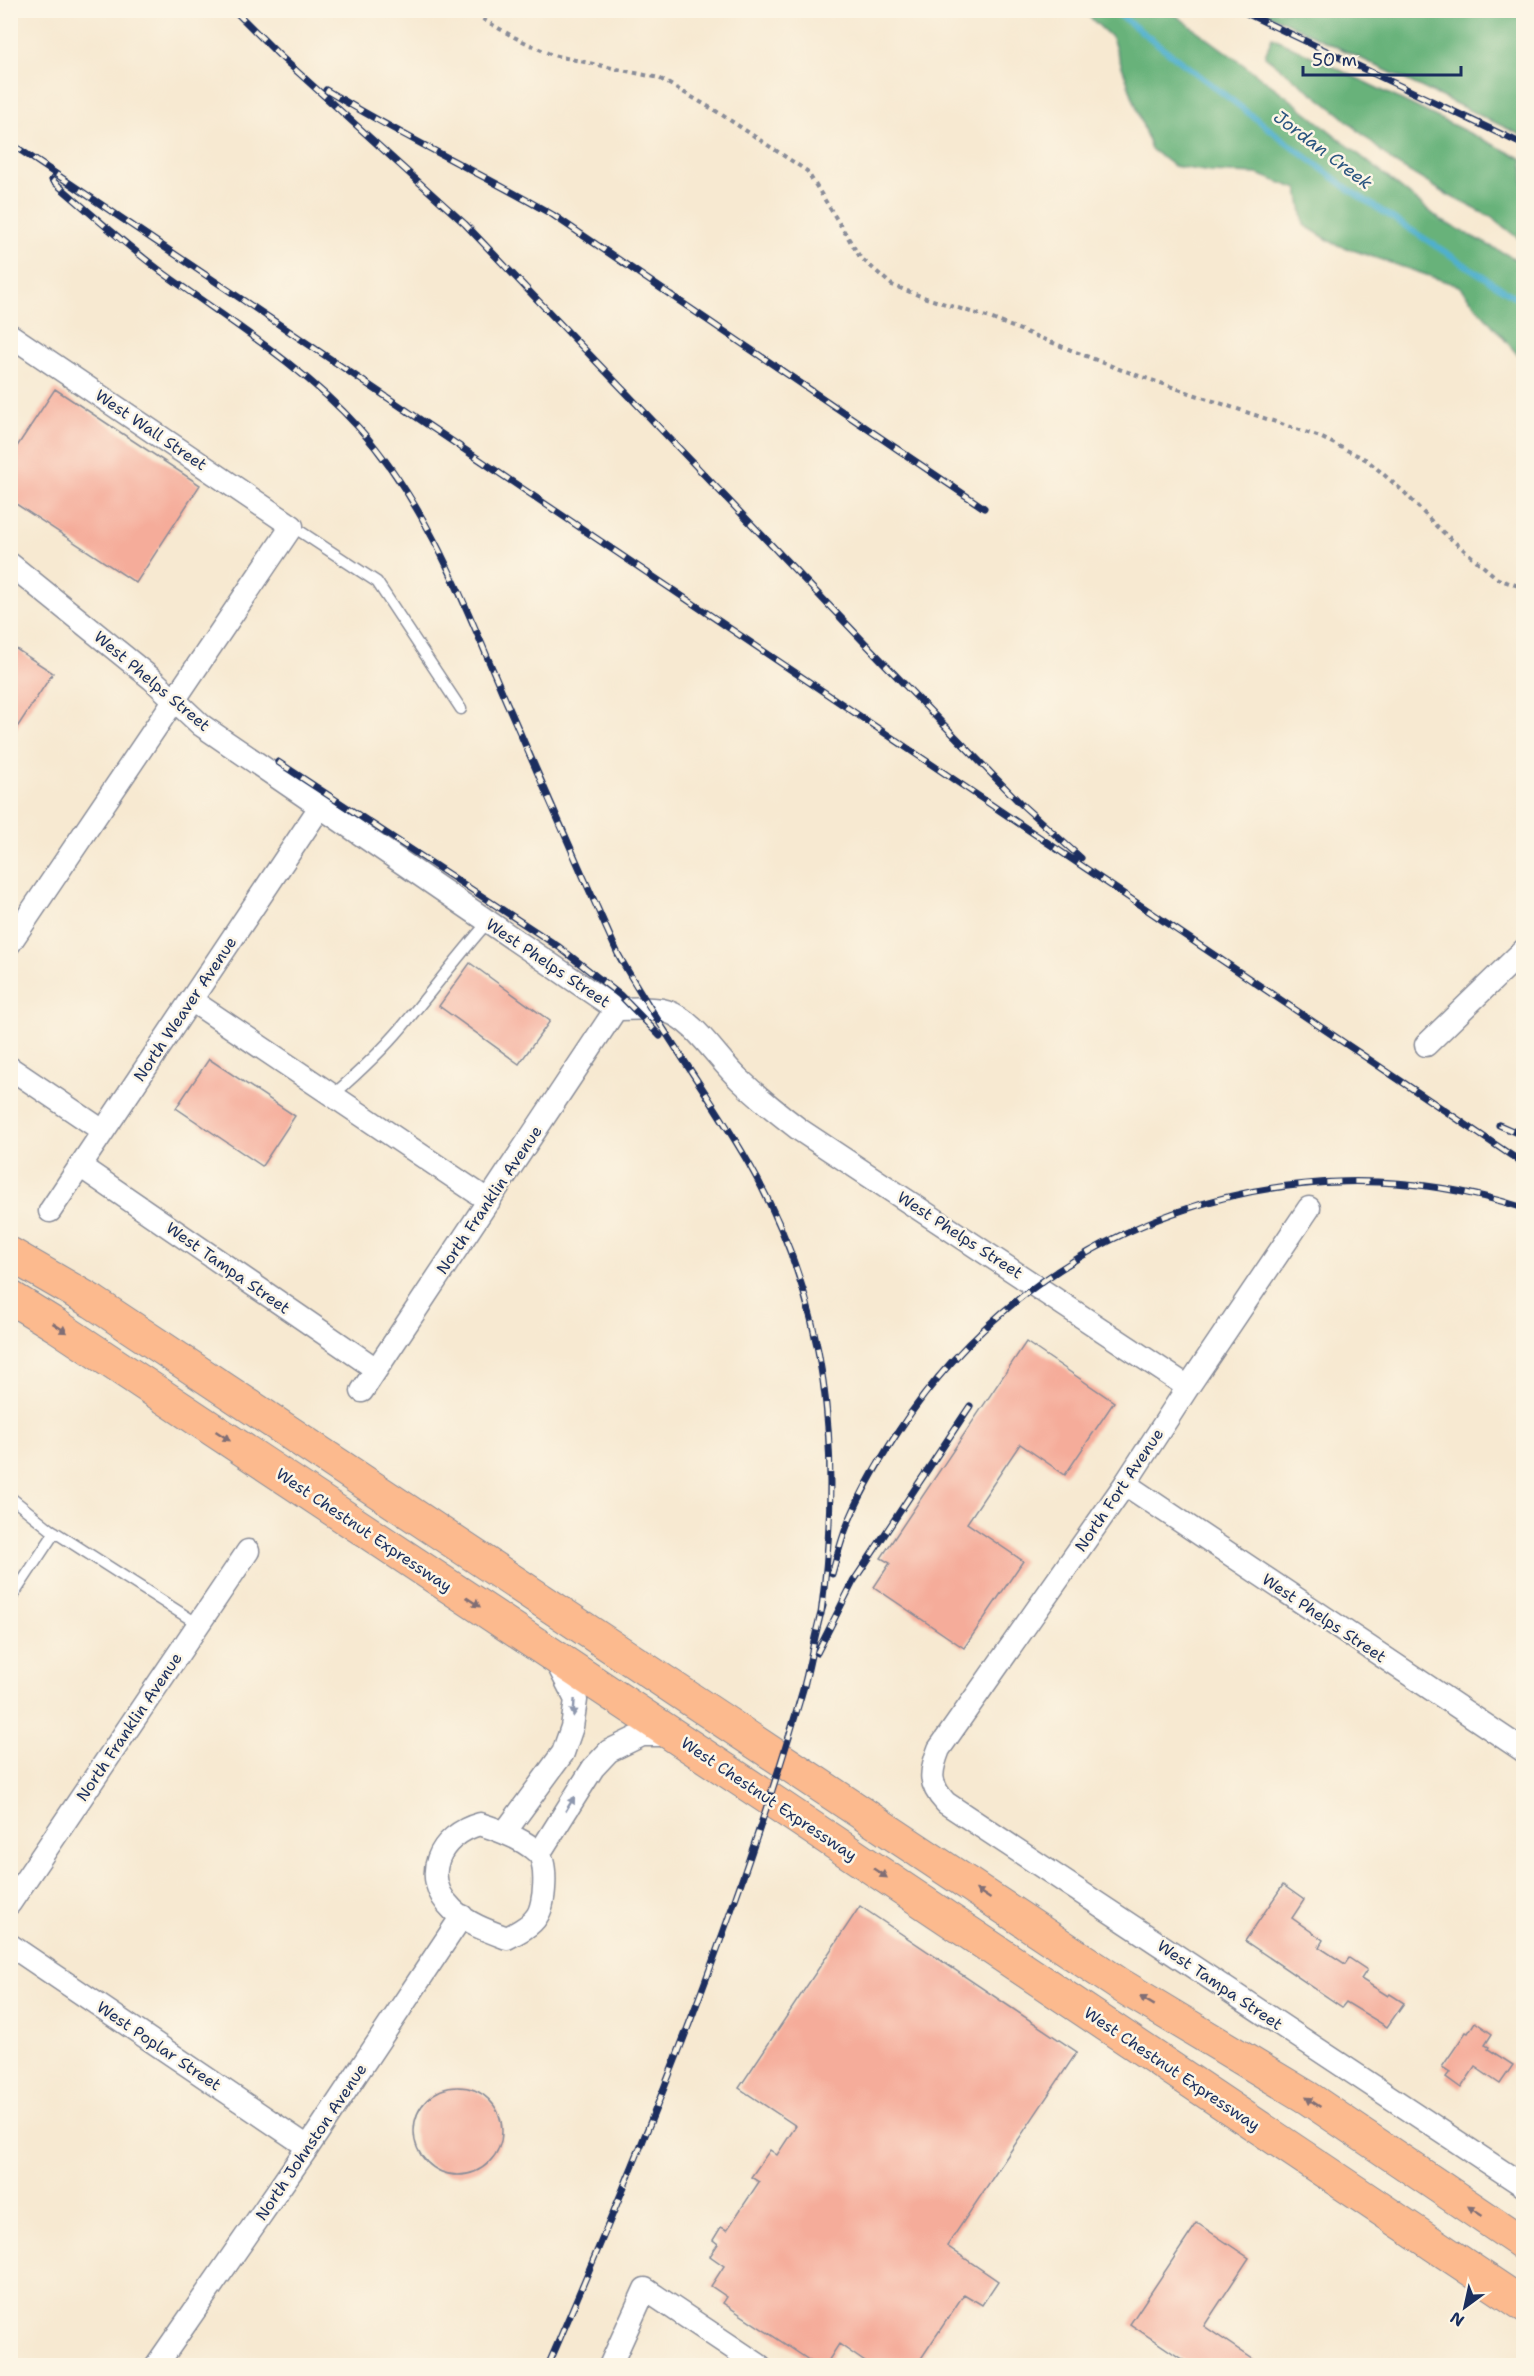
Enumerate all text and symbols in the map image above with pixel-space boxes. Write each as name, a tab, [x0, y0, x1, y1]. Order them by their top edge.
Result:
scale bar	[1303, 39, 1460, 77]
text: 50 m	[1312, 48, 1357, 72]
water label: Jordan Creek	[1269, 105, 1378, 196]
street label: West Wall Street	[91, 385, 211, 475]
street label: West Phelps Street	[90, 626, 214, 736]
street label: West Phelps Street	[482, 914, 614, 1012]
street label: North Weaver Avenue	[129, 933, 241, 1085]
street label: North Franklin Avenue	[431, 1122, 547, 1278]
street label: West Phelps Street	[893, 1187, 1027, 1283]
street label: West Tampa Street	[162, 1217, 294, 1319]
one-way arrow	[52, 1322, 68, 1333]
street label: North Fort Avenue	[1070, 1424, 1168, 1556]
one-way arrow	[214, 1430, 230, 1442]
street label: West Chestnut Expressway	[272, 1463, 456, 1597]
street label: West Phelps Street	[1258, 1569, 1390, 1667]
one-way arrow	[464, 1596, 481, 1607]
street label: North Franklin Avenue	[71, 1649, 187, 1805]
one-way arrow	[570, 1699, 579, 1718]
street label: West Chestnut Expressway	[677, 1732, 861, 1866]
one-way arrow	[565, 1796, 576, 1812]
one-way arrow	[871, 1867, 887, 1879]
one-way arrow	[976, 1888, 992, 1900]
street label: West Tampa Street	[1153, 1935, 1287, 2035]
one-way arrow	[1139, 1995, 1155, 2006]
street label: West Poplar Street	[93, 1997, 225, 2095]
street label: West Chestnut Expressway	[1080, 2002, 1264, 2136]
street label: North Johnston Avenue	[251, 2060, 371, 2224]
one-way arrow	[1305, 2096, 1322, 2107]
one-way arrow	[1467, 2206, 1483, 2217]
north arrow	[1435, 2277, 1495, 2337]
text: N	[1446, 2307, 1468, 2331]

